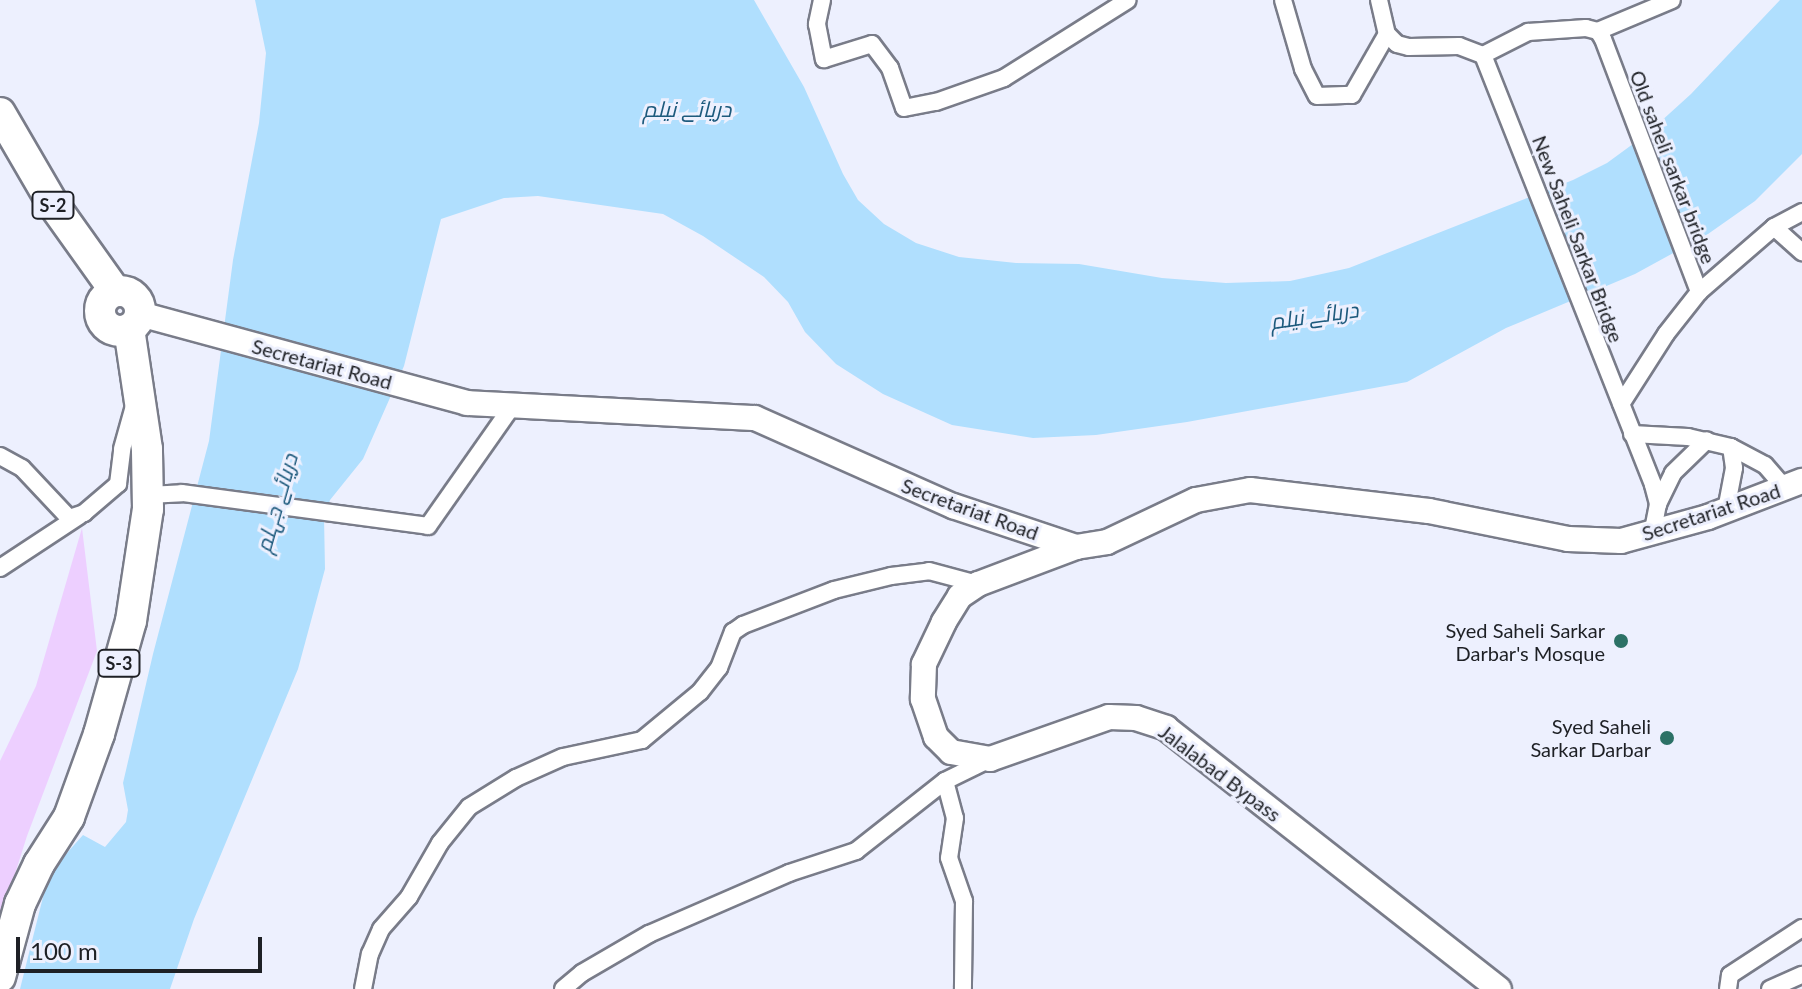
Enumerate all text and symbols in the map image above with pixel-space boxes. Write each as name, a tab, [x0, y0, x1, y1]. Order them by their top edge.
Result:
street label: Old saheli sarkar bridge	[1625, 67, 1721, 267]
water label: دریائے نیلم	[643, 96, 731, 122]
street label: New Saheli Sarkar Bridge	[1527, 132, 1629, 346]
road number: S-2	[31, 191, 75, 219]
water label: دریائے نیلم	[1268, 296, 1360, 334]
street label: Secretariat Road	[249, 334, 395, 394]
water label: دریائے جہلم	[249, 451, 303, 555]
street label: Secretariat Road	[898, 473, 1042, 545]
street label: Secretariat Road	[1639, 478, 1783, 546]
place label: Syed Saheli Sarkar Darbar's Mosque	[1445, 618, 1605, 665]
marker: Syed Saheli Sarkar Darbar's Mosque	[1612, 632, 1630, 650]
road number: S-3	[97, 649, 141, 677]
place label: Syed Saheli Sarkar Darbar	[1530, 714, 1651, 761]
street label: Jalalabad Bypass	[1154, 719, 1286, 827]
marker: Syed Saheli Sarkar Darbar	[1658, 729, 1676, 747]
scale bar	[20, 921, 266, 971]
text: 100 m	[30, 936, 98, 965]

